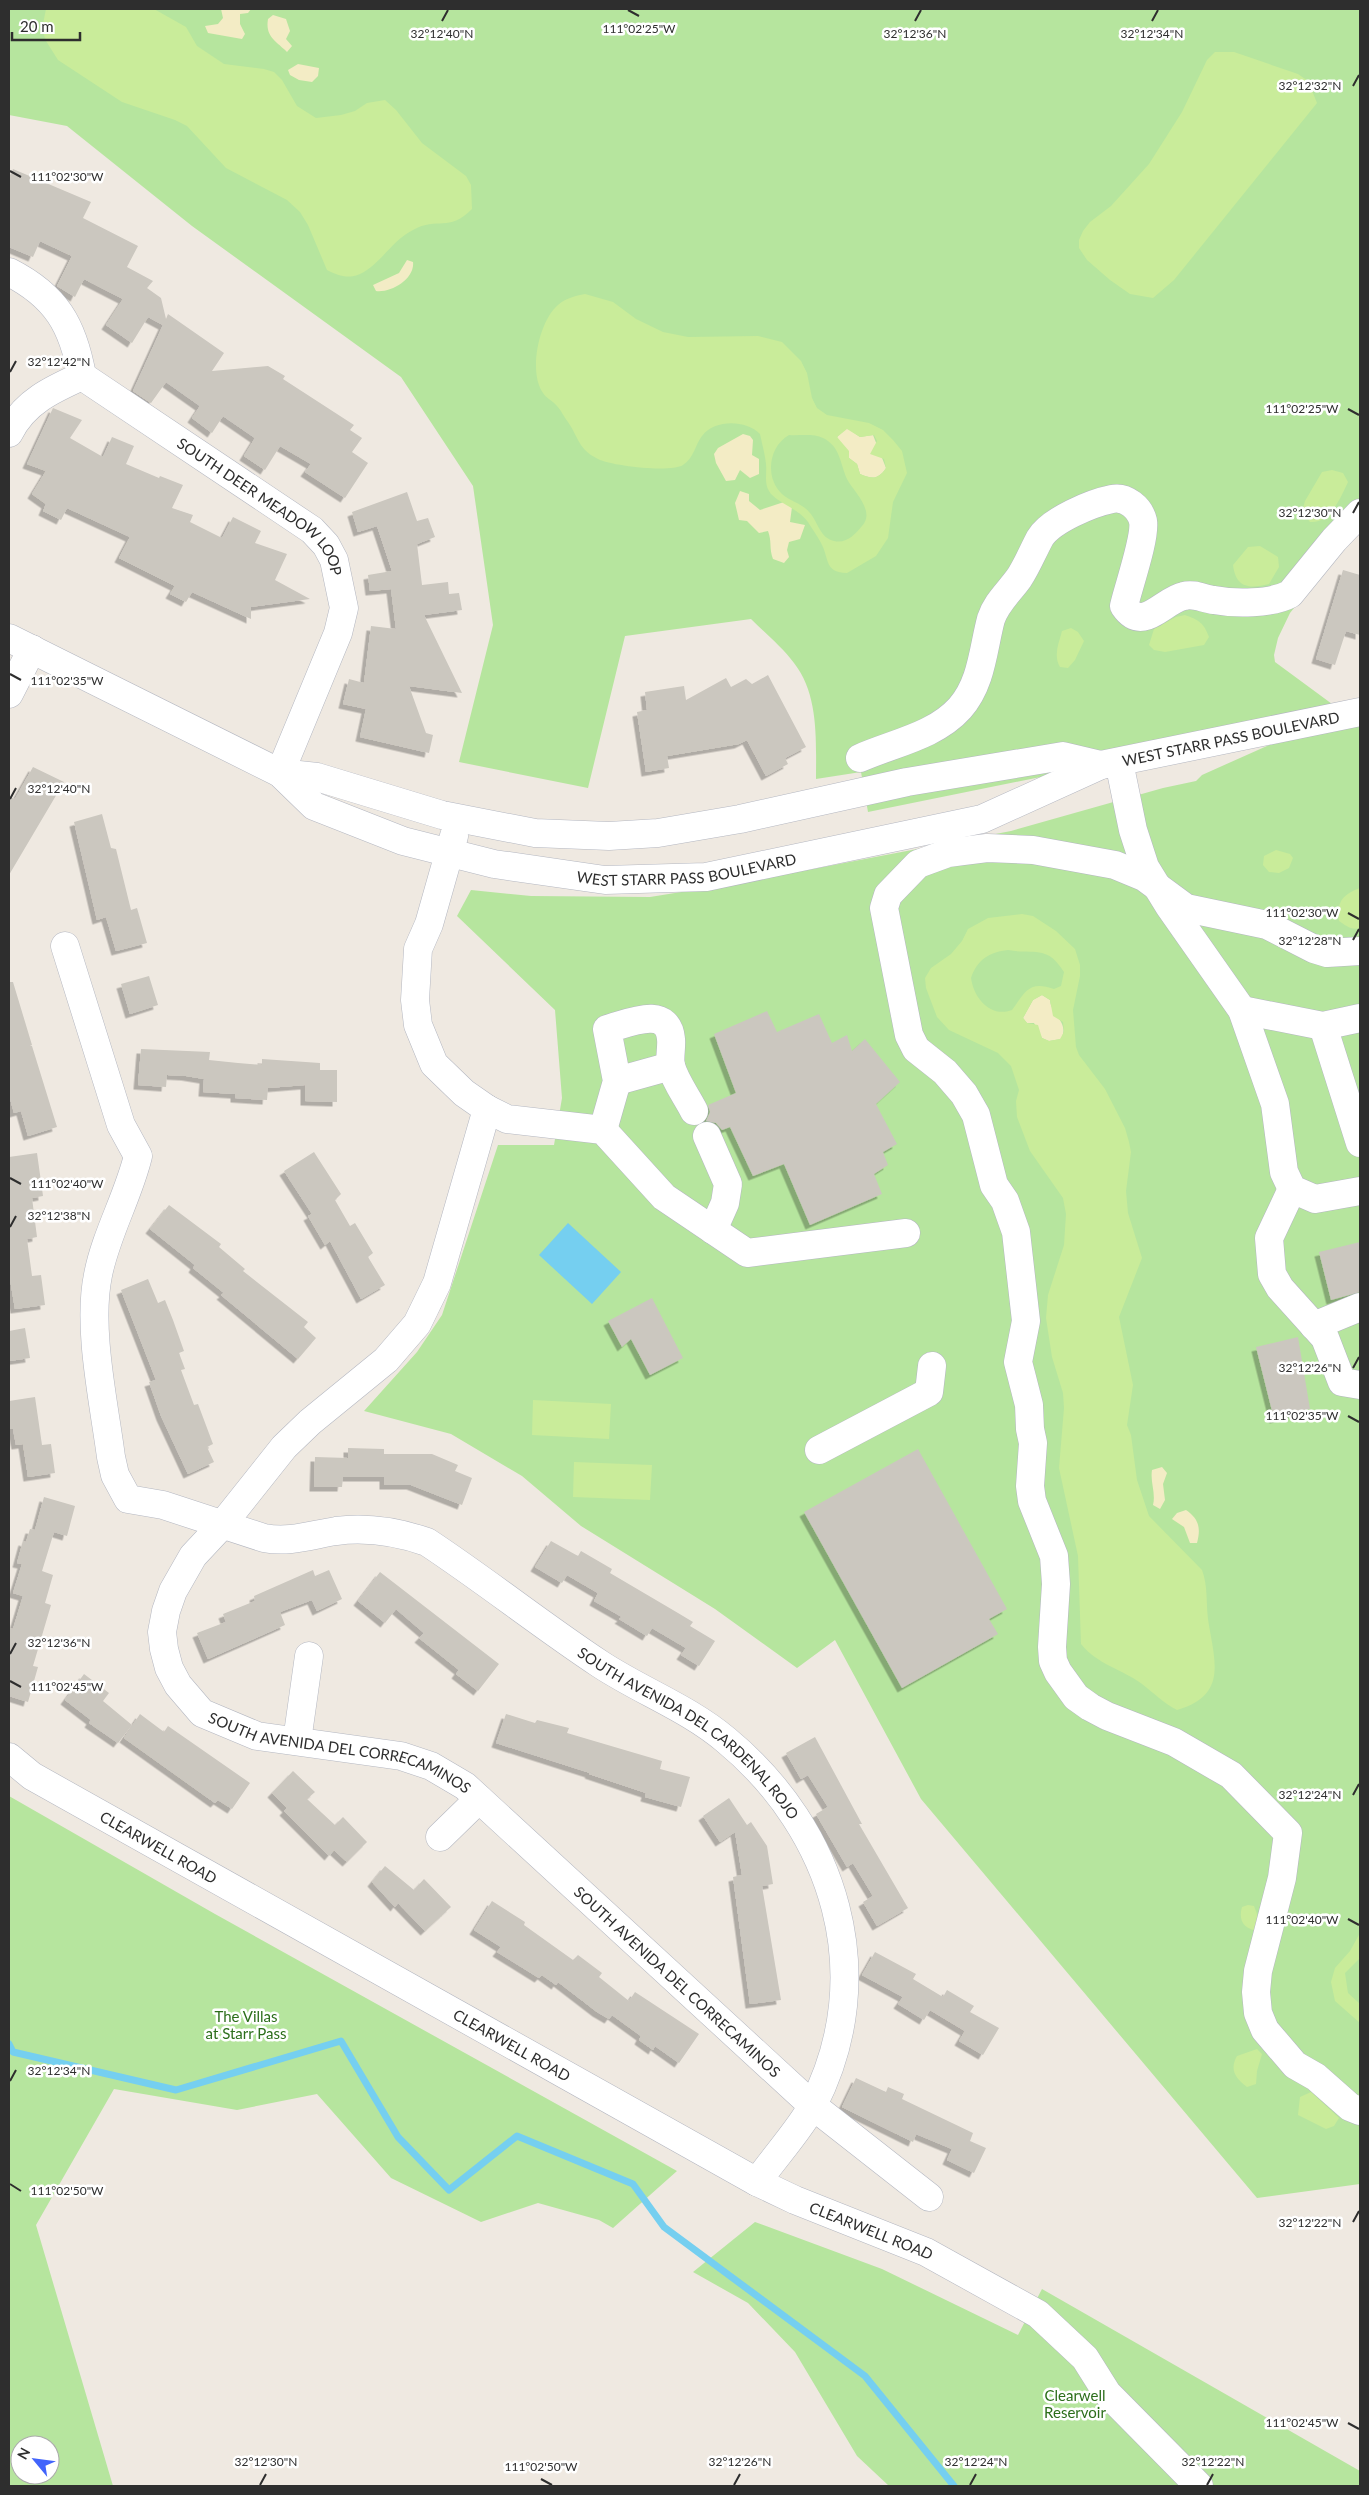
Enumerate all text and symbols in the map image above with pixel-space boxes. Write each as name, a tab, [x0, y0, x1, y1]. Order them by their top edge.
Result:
scale bar	[12, 10, 80, 42]
text: 20 m	[20, 17, 54, 35]
text: 111°02'25"W	[602, 21, 676, 36]
text: 32°12'40"N	[411, 26, 473, 41]
text: 32°12'36"N	[884, 26, 946, 41]
text: 32°12'34"N	[1121, 26, 1183, 41]
text: 32°12'32"N	[1279, 78, 1341, 93]
text: 111°02'30"W	[30, 169, 104, 184]
text: 32°12'42"N	[28, 354, 90, 369]
text: 111°02'25"W	[1265, 401, 1339, 416]
street label: SOUTH DEER MEADOW LOOP	[174, 434, 346, 577]
text: 32°12'30"N	[1279, 505, 1341, 520]
text: 111°02'35"W	[30, 673, 104, 688]
street label: WEST STARR PASS BOULEVARD	[1121, 707, 1341, 769]
text: 32°12'40"N	[28, 781, 90, 796]
street label: WEST STARR PASS BOULEVARD	[576, 849, 798, 889]
text: 111°02'30"W	[1265, 905, 1339, 920]
text: 32°12'28"N	[1279, 933, 1341, 948]
text: 111°02'40"W	[30, 1176, 104, 1191]
text: 32°12'38"N	[28, 1208, 90, 1223]
text: 32°12'26"N	[1279, 1360, 1341, 1375]
text: 111°02'35"W	[1265, 1408, 1339, 1423]
text: 32°12'36"N	[28, 1635, 90, 1650]
street label: SOUTH AVENIDA DEL CARDENAL ROJO	[575, 1643, 803, 1822]
text: 111°02'45"W	[30, 1679, 104, 1694]
street label: SOUTH AVENIDA DEL CORRECAMINOS	[206, 1708, 475, 1796]
text: 32°12'24"N	[1279, 1787, 1341, 1802]
street label: CLEARWELL ROAD	[97, 1807, 220, 1887]
street label: SOUTH AVENIDA DEL CORRECAMINOS	[571, 1882, 784, 2081]
text: 111°02'40"W	[1265, 1912, 1339, 1927]
street label: CLEARWELL ROAD	[450, 2005, 574, 2085]
park label: The Villas at Starr Pass	[206, 2007, 286, 2042]
text: 32°12'34"N	[28, 2063, 90, 2078]
text: 111°02'50"W	[30, 2183, 104, 2198]
street label: CLEARWELL ROAD	[807, 2198, 936, 2263]
text: 32°12'22"N	[1279, 2215, 1341, 2230]
park label: Clearwell Reservoir	[1044, 2386, 1106, 2421]
text: 111°02'45"W	[1265, 2415, 1339, 2430]
north arrow	[10, 2435, 60, 2485]
text: N	[13, 2445, 33, 2462]
text: 32°12'30"N	[235, 2454, 297, 2469]
text: 32°12'26"N	[709, 2454, 771, 2469]
text: 32°12'24"N	[945, 2454, 1007, 2469]
text: 32°12'22"N	[1182, 2454, 1244, 2469]
text: 111°02'50"W	[504, 2459, 578, 2474]

